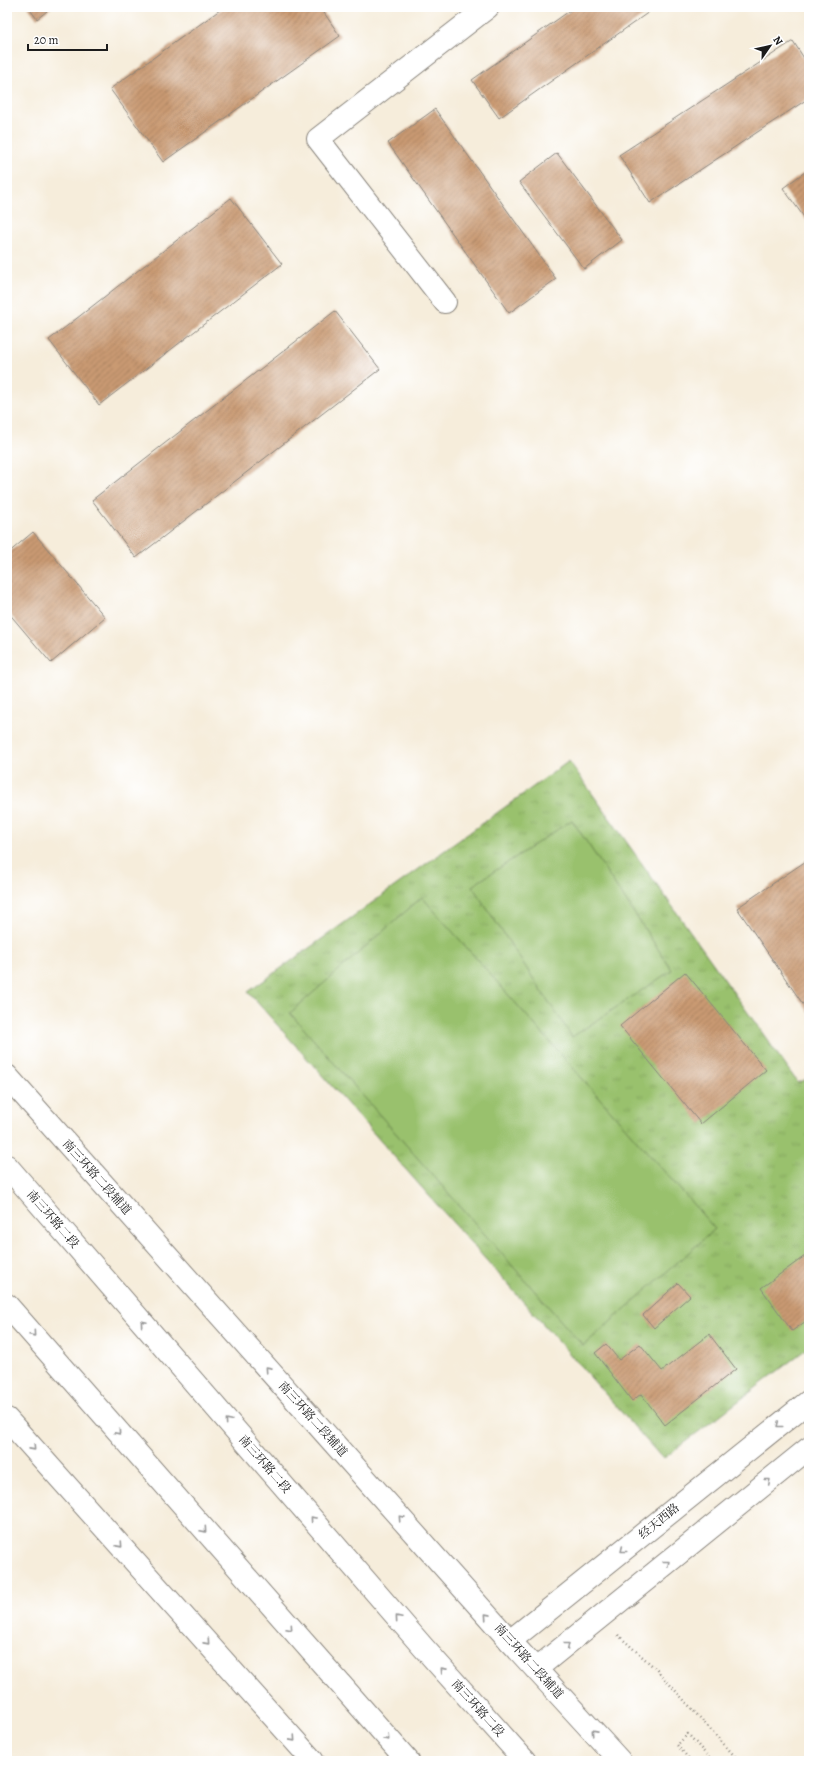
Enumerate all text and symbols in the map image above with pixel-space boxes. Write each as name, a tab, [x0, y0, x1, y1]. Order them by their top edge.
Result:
scale bar	[28, 26, 107, 52]
north arrow	[750, 26, 790, 66]
text: 20 m	[34, 32, 58, 48]
text: N	[769, 33, 786, 48]
street label: 南三环路二段辅道	[59, 1136, 135, 1218]
street label: 南三环路二段	[23, 1187, 83, 1251]
one-way arrow	[140, 1320, 147, 1327]
one-way arrow	[28, 1330, 35, 1337]
one-way arrow	[265, 1366, 272, 1374]
street label: 南三环路二段辅道	[275, 1378, 351, 1460]
one-way arrow	[225, 1418, 232, 1426]
one-way arrow	[776, 1420, 783, 1427]
one-way arrow	[114, 1427, 121, 1435]
street label: 南三环路二段	[235, 1432, 295, 1496]
one-way arrow	[28, 1444, 35, 1451]
one-way arrow	[764, 1478, 771, 1485]
street label: 经天西路	[635, 1500, 683, 1542]
one-way arrow	[398, 1516, 405, 1523]
one-way arrow	[310, 1517, 317, 1524]
one-way arrow	[199, 1525, 207, 1533]
one-way arrow	[115, 1540, 122, 1548]
one-way arrow	[620, 1546, 627, 1553]
one-way arrow	[663, 1560, 670, 1567]
one-way arrow	[485, 1613, 492, 1620]
one-way arrow	[395, 1615, 402, 1622]
street label: 南三环路二段辅道	[491, 1620, 567, 1702]
one-way arrow	[285, 1623, 292, 1630]
one-way arrow	[202, 1637, 209, 1645]
one-way arrow	[562, 1642, 569, 1649]
one-way arrow	[441, 1667, 448, 1674]
street label: 南三环路二段	[448, 1676, 508, 1740]
one-way arrow	[591, 1729, 598, 1737]
one-way arrow	[382, 1733, 389, 1740]
one-way arrow	[289, 1734, 296, 1742]

